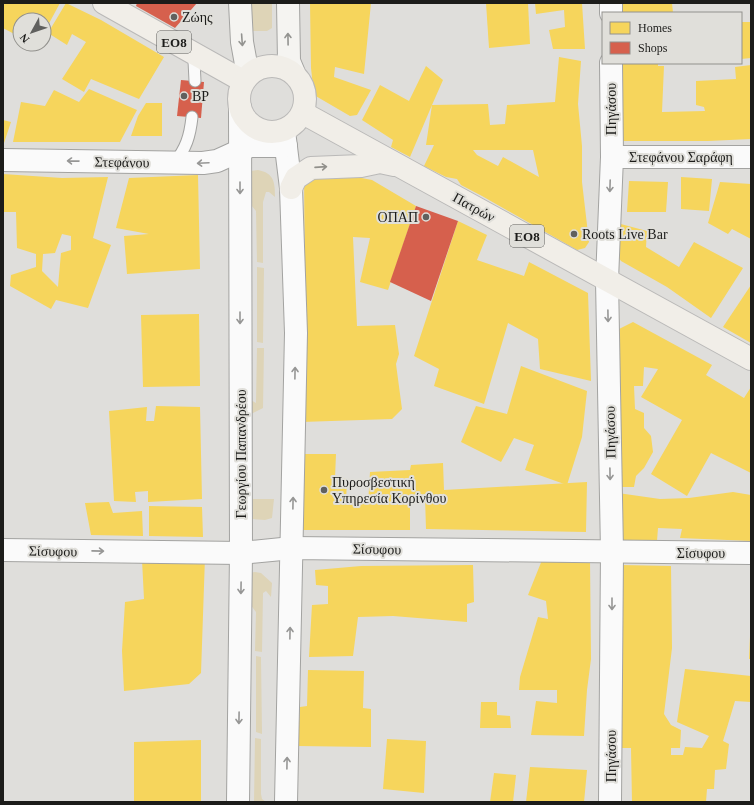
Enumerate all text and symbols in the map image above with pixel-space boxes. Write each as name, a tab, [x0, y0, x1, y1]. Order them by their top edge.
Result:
place label: Ζώης	[182, 10, 213, 25]
north arrow	[12, 12, 52, 52]
marker: Ζώης	[169, 12, 179, 22]
legend	[602, 12, 742, 64]
text: Homes	[638, 21, 672, 35]
text: N	[17, 31, 31, 45]
road number: ΕΟ8	[157, 31, 191, 53]
one-way arrow	[238, 33, 245, 46]
one-way arrow	[285, 33, 292, 46]
text: Shops	[638, 41, 668, 55]
street label: Πηγάσου	[604, 83, 619, 135]
place label: BP	[192, 89, 209, 104]
marker: BP	[179, 91, 189, 101]
street label: Στεφάνου Σαράφη	[629, 150, 733, 165]
street label: Στεφάνου	[94, 155, 150, 170]
one-way arrow	[67, 157, 80, 165]
one-way arrow	[197, 159, 210, 166]
one-way arrow	[314, 163, 327, 171]
one-way arrow	[607, 179, 614, 192]
one-way arrow	[236, 181, 244, 194]
street label: Πατρών	[450, 190, 497, 225]
place label: ΟΠΑΠ	[378, 210, 418, 225]
marker: ΟΠΑΠ	[421, 212, 431, 222]
road number: ΕΟ8	[510, 225, 544, 247]
place label: Roots Live Bar	[582, 227, 668, 242]
marker: Roots Live Bar	[569, 229, 579, 239]
one-way arrow	[604, 309, 611, 322]
one-way arrow	[236, 311, 244, 324]
one-way arrow	[291, 367, 299, 380]
street label: Γεωργίου Παπανδρέου	[234, 389, 249, 519]
street label: Πηγάσου	[603, 406, 618, 458]
one-way arrow	[607, 467, 614, 480]
place label: Πυροσβεστική Υπηρεσία Κορίνθου	[332, 475, 446, 506]
marker: Πυροσβεστική Υπηρεσία Κορίνθου	[319, 485, 329, 495]
one-way arrow	[289, 497, 297, 510]
street label: Σίσυφου	[353, 542, 401, 557]
street label: Σίσυφου	[29, 544, 77, 559]
street label: Σίσυφου	[677, 546, 725, 561]
one-way arrow	[91, 547, 104, 555]
one-way arrow	[237, 581, 245, 594]
one-way arrow	[608, 597, 616, 610]
one-way arrow	[287, 627, 294, 640]
one-way arrow	[235, 711, 243, 724]
street label: Πηγάσου	[604, 730, 619, 782]
one-way arrow	[284, 757, 291, 770]

